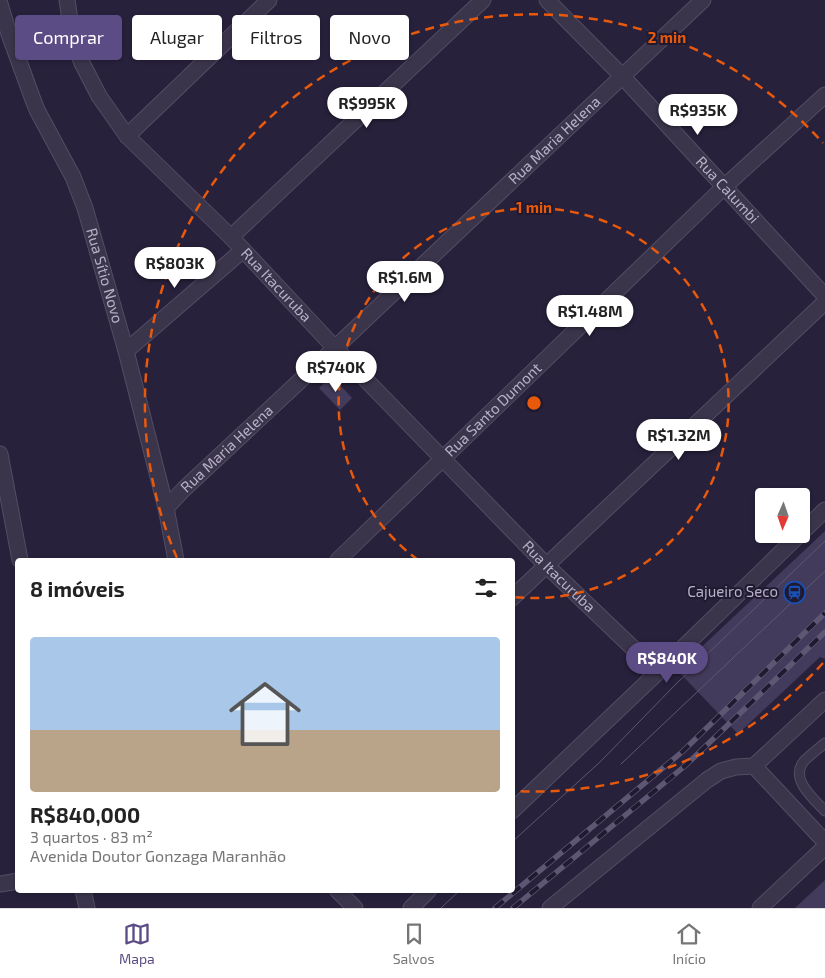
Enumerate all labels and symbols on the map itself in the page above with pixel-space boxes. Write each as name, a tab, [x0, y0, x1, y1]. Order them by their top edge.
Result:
text: 2 min	[648, 28, 686, 46]
pin: R$995K	[326, 86, 408, 129]
street label: Rua Maria Helena	[504, 92, 604, 187]
pin: R$935K	[657, 94, 739, 136]
street label: Rua Calumbi	[693, 152, 763, 227]
text: 1 min	[516, 198, 552, 216]
street label: Rua Sítio Novo	[83, 226, 128, 325]
street label: Rua Itacuruba	[238, 244, 316, 325]
pin: R$803K	[134, 246, 216, 289]
pin: R$1.6M	[364, 260, 446, 303]
pin: R$1.48M	[544, 294, 636, 337]
pin: R$740K	[295, 350, 377, 393]
street label: Rua Santo Dumont	[441, 358, 545, 460]
centre of rings	[525, 394, 543, 412]
street label: Rua Maria Helena	[176, 401, 276, 496]
pin: R$1.32M	[633, 418, 725, 461]
north arrow	[755, 488, 810, 542]
street label: Rua Itacuruba	[519, 536, 600, 615]
station icon: Cajueiro Seco	[782, 580, 806, 604]
place label: Cajueiro Seco	[687, 582, 778, 601]
pin: R$840K	[626, 642, 708, 684]

